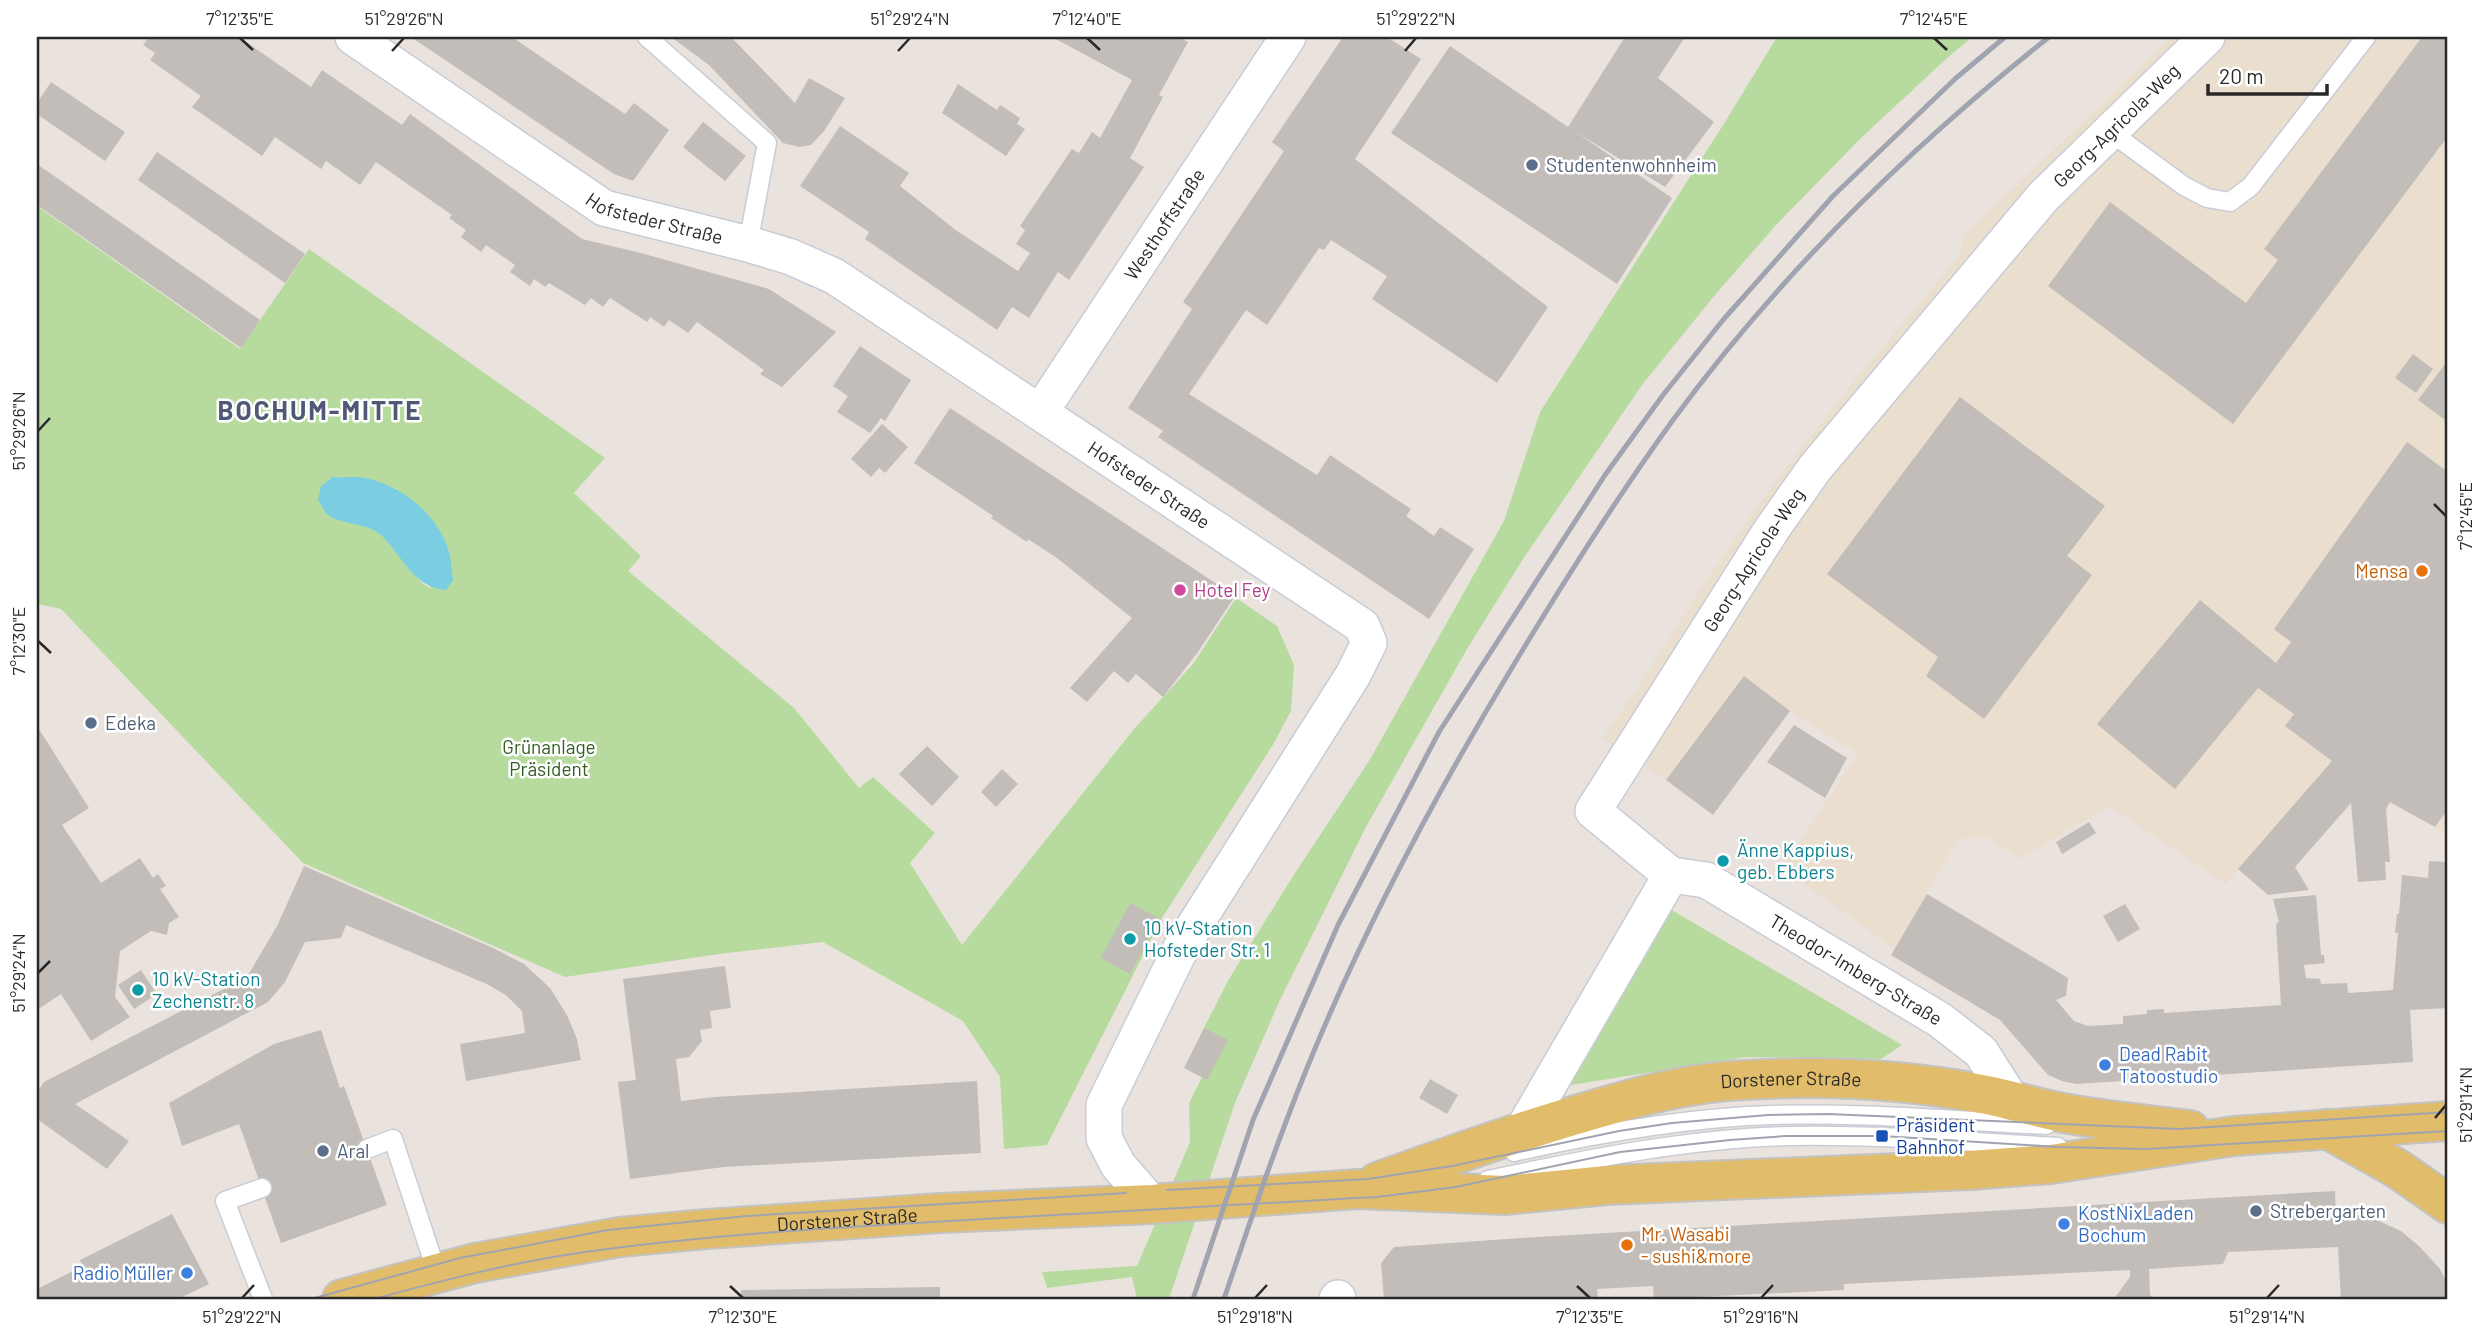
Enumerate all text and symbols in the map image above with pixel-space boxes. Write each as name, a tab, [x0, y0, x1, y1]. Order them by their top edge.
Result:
text: 7°12'35"E	[206, 7, 274, 29]
text: 51°29'26"N	[364, 7, 444, 29]
text: 51°29'24"N	[870, 7, 950, 29]
text: 7°12'40"E	[1052, 7, 1122, 29]
text: 51°29'22"N	[1376, 7, 1456, 29]
text: 7°12'45"E	[1900, 7, 1968, 29]
scale bar	[2208, 52, 2328, 96]
street label: Georg-Agricola-Weg	[2048, 58, 2184, 192]
text: 20 m	[2219, 63, 2264, 88]
place label: Studentenwohnheim	[1546, 153, 1717, 176]
marker: Studentenwohnheim	[1524, 157, 1540, 173]
street label: Westhoffstraße	[1119, 164, 1209, 284]
street label: Hofsteder Straße	[582, 187, 725, 248]
text: 51°29'26"N	[7, 391, 29, 471]
district label: BOCHUM-MITTE	[218, 394, 423, 425]
street label: Hofsteder Straße	[1084, 436, 1215, 533]
text: 7°12'45"E	[2454, 482, 2476, 550]
street label: Georg-Agricola-Weg	[1698, 483, 1809, 636]
place label: Mensa	[2355, 559, 2408, 582]
marker: Mensa	[2414, 563, 2430, 579]
place label: Hotel Fey	[1194, 578, 1271, 601]
marker: Hotel Fey	[1172, 582, 1188, 598]
text: 7°12'30"E	[7, 607, 29, 675]
place label: Edeka	[105, 711, 156, 734]
marker: Edeka	[83, 715, 99, 731]
park label: Grünanlage Präsident	[502, 735, 596, 780]
place label: Änne Kappius, geb. Ebbers	[1737, 838, 1854, 883]
marker: Änne Kappius, geb. Ebbers	[1715, 853, 1731, 869]
street label: Theodor-Imberg-Straße	[1766, 909, 1947, 1030]
place label: 10 kV-Station Hofsteder Str. 1	[1144, 916, 1270, 961]
marker: 10 kV-Station Hofsteder Str. 1	[1122, 931, 1138, 947]
text: 51°29'24"N	[7, 933, 29, 1013]
place label: 10 kV-Station Zechenstr. 8	[152, 967, 260, 1012]
marker: 10 kV-Station Zechenstr. 8	[130, 982, 146, 998]
place label: Dead Rabit Tatoostudio	[2119, 1042, 2218, 1087]
marker: Dead Rabit Tatoostudio	[2097, 1057, 2113, 1073]
street label: Dorstener Straße	[1719, 1066, 1862, 1093]
text: 51°29'14"N	[2454, 1067, 2476, 1143]
place label: Präsident Bahnhof	[1896, 1113, 1975, 1158]
marker: Präsident Bahnhof	[1874, 1128, 1890, 1144]
place label: Aral	[337, 1139, 370, 1162]
marker: Aral	[315, 1143, 331, 1159]
place label: Strebergarten	[2270, 1199, 2386, 1222]
place label: KostNixLaden Bochum	[2078, 1201, 2194, 1246]
street label: Dorstener Straße	[776, 1203, 918, 1235]
marker: Strebergarten	[2248, 1203, 2264, 1219]
marker: KostNixLaden Bochum	[2056, 1216, 2072, 1232]
place label: Mr. Wasabi - sushi&more	[1641, 1222, 1751, 1267]
marker: Mr. Wasabi - sushi&more	[1619, 1237, 1635, 1253]
place label: Radio Müller	[73, 1261, 173, 1284]
marker: Radio Müller	[179, 1265, 195, 1281]
text: 51°29'22"N	[202, 1305, 282, 1327]
text: 7°12'30"E	[709, 1305, 777, 1327]
text: 51°29'18"N	[1217, 1305, 1293, 1327]
text: 7°12'35"E	[1556, 1305, 1624, 1327]
text: 51°29'16"N	[1723, 1305, 1799, 1327]
text: 51°29'14"N	[2229, 1305, 2305, 1327]

